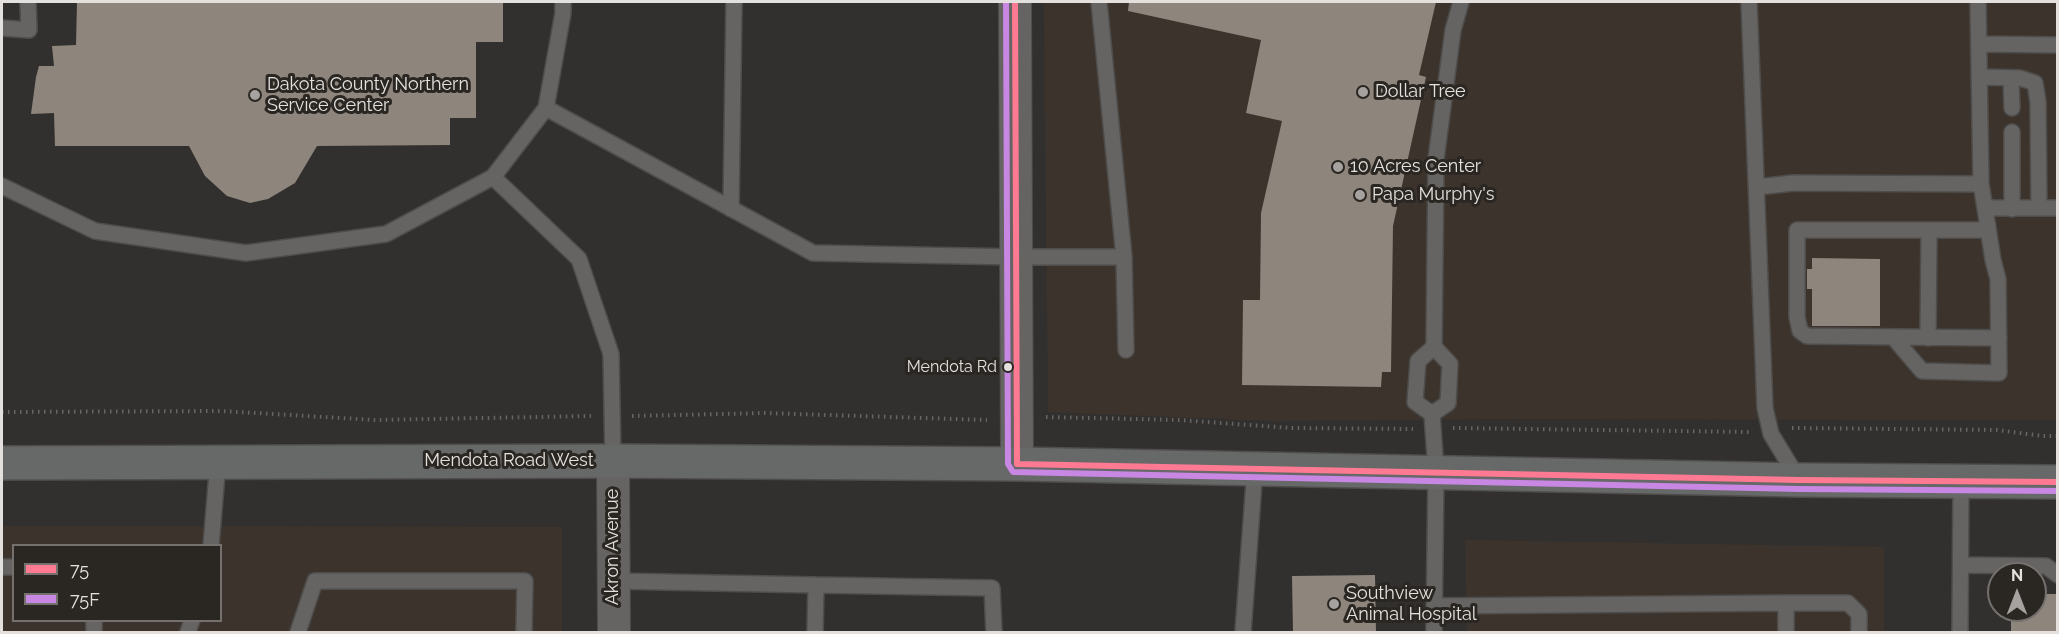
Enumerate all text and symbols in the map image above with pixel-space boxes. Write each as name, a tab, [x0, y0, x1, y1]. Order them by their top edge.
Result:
place label: Dakota County Northern Service Center	[267, 74, 469, 116]
place label: Dollar Tree	[1375, 81, 1466, 103]
marker: Dollar Tree	[1356, 85, 1370, 99]
marker: Dakota County Northern Service Center	[248, 88, 262, 102]
place label: 10 Acres Center	[1350, 156, 1481, 178]
marker: 10 Acres Center	[1331, 160, 1345, 174]
place label: Papa Murphy's	[1372, 184, 1494, 206]
marker: Papa Murphy's	[1353, 188, 1367, 202]
place label: Mendota Rd	[907, 357, 997, 377]
marker: Mendota Rd	[1002, 361, 1014, 373]
street label: Mendota Road West	[424, 450, 594, 472]
street label: Akron Avenue	[602, 489, 624, 605]
legend	[12, 544, 222, 622]
text: 75	[70, 559, 89, 580]
north arrow	[1987, 562, 2047, 622]
text: N	[2011, 566, 2023, 585]
place label: Southview Animal Hospital	[1346, 583, 1477, 626]
text: 75F	[70, 589, 100, 610]
marker: Southview Animal Hospital	[1327, 597, 1341, 611]

